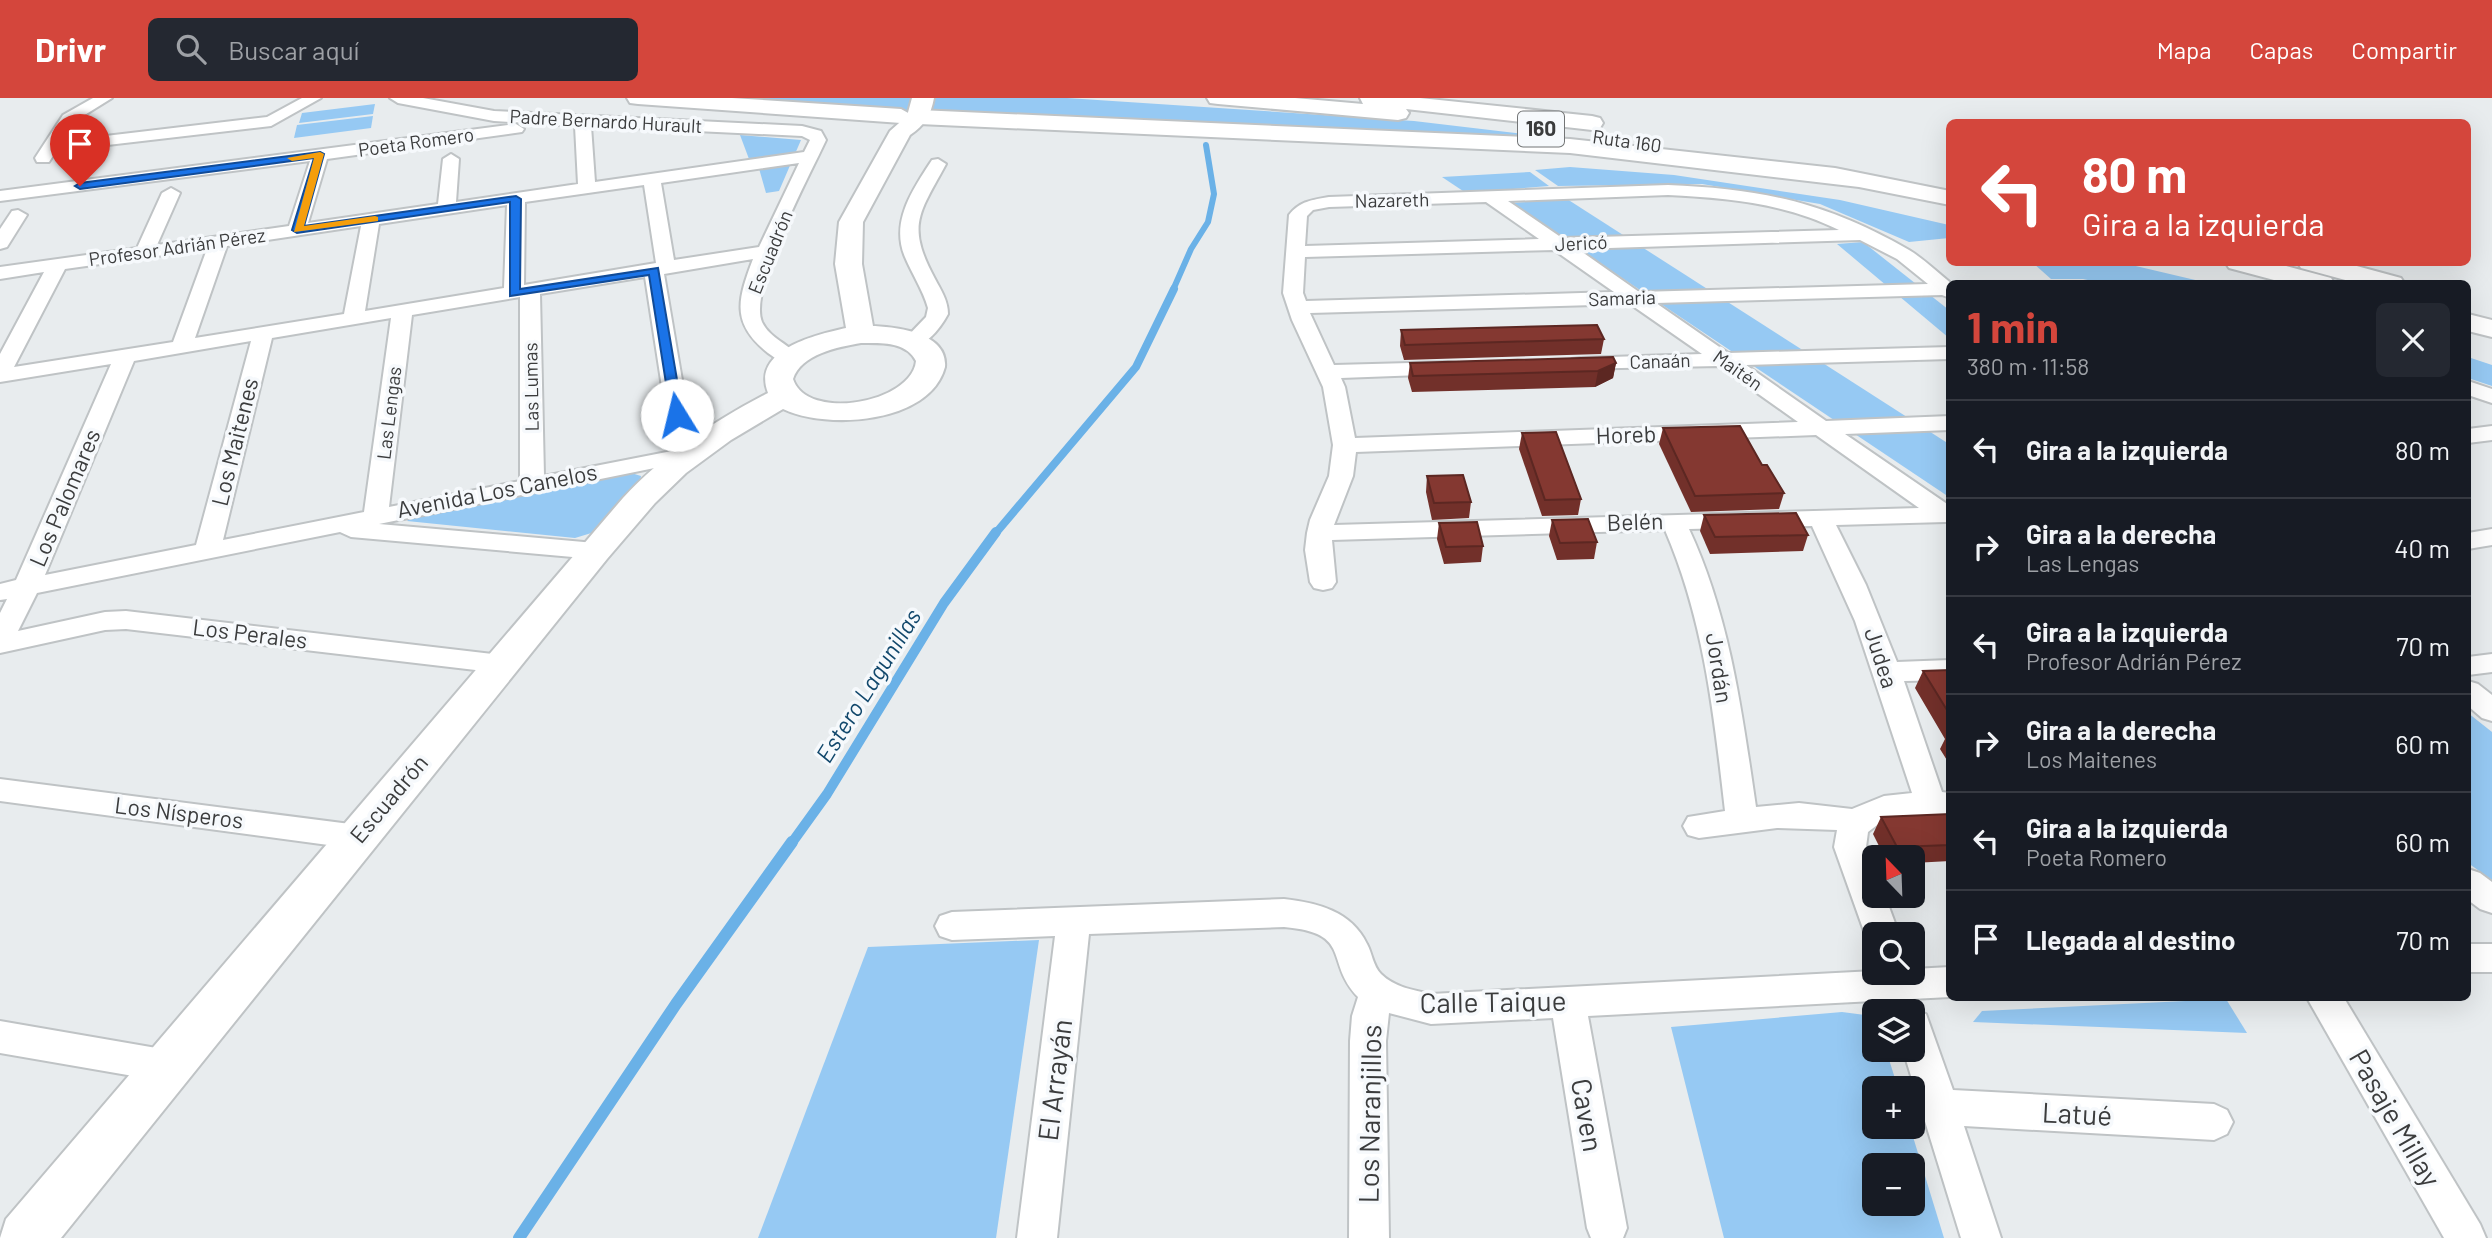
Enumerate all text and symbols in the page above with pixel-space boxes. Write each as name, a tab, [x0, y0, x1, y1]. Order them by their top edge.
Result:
search box	[148, 18, 638, 81]
text: Drivr	[35, 29, 106, 69]
icon: search	[172, 30, 210, 68]
text: Buscar aquí	[228, 34, 359, 65]
text: Mapa	[2157, 35, 2212, 64]
text: Capas	[2250, 35, 2313, 64]
text: Compartir	[2351, 35, 2457, 64]
street label: Padre Bernardo Hurault	[509, 104, 703, 137]
road number: 160	[1518, 112, 1564, 146]
pin	[50, 114, 110, 186]
street label: Poeta Romero	[357, 122, 475, 161]
street label: Ruta 160	[1591, 124, 1663, 157]
icon: arrive	[61, 125, 99, 163]
text: 80 m	[2082, 144, 2187, 203]
icon: left	[1967, 147, 2058, 238]
street label: Nazareth	[1354, 187, 1430, 212]
text: Gira a la izquierda	[2082, 204, 2325, 242]
street label: Escuadrón	[742, 207, 797, 297]
street label: Profesor Adrián Pérez	[87, 223, 267, 270]
street label: Jericó	[1554, 230, 1608, 255]
street label: Samaria	[1588, 285, 1656, 310]
text: 1 min	[1967, 301, 2059, 351]
button: close	[2376, 303, 2450, 377]
street label: Las Lumas	[518, 342, 543, 432]
street label: Maitén	[1709, 344, 1767, 395]
street label: Canaán	[1629, 348, 1691, 373]
text: 380 m · 11:58	[1967, 352, 2089, 380]
street label: Las Lengas	[371, 365, 406, 461]
street label: Los Maitenes	[205, 375, 263, 509]
position arrow	[640, 378, 714, 452]
street label: Horeb	[1595, 419, 1657, 449]
street label: Los Palomares	[23, 425, 106, 571]
icon: left	[1967, 430, 2005, 468]
text: Gira a la izquierda	[2026, 434, 2228, 465]
text: 80 m	[2395, 434, 2450, 465]
street label: Avenida Los Canelos	[394, 457, 599, 523]
street label: Belén	[1606, 506, 1664, 536]
text: Gira a la derecha	[2026, 518, 2216, 549]
icon: right	[1967, 528, 2005, 566]
text: 40 m	[2394, 532, 2450, 563]
text: Las Lengas	[2026, 549, 2139, 577]
water label: Estero Lagunillas	[809, 603, 927, 767]
street label: Los Perales	[191, 612, 309, 654]
text: Gira a la izquierda	[2026, 616, 2228, 647]
street label: Judea	[1859, 624, 1905, 692]
icon: left	[1967, 626, 2005, 664]
text: 70 m	[2396, 630, 2450, 661]
street label: Jordán	[1701, 631, 1739, 705]
text: Profesor Adrián Pérez	[2026, 647, 2241, 675]
text: Gira a la derecha	[2026, 714, 2216, 745]
icon: right	[1967, 724, 2005, 762]
text: 60 m	[2395, 728, 2450, 759]
text: Los Maitenes	[2026, 745, 2157, 773]
street label: Escuadrón	[343, 749, 433, 848]
street label: Los Nísperos	[113, 790, 245, 834]
text: Gira a la izquierda	[2026, 812, 2228, 843]
icon: left	[1967, 822, 2005, 860]
text: 60 m	[2395, 826, 2450, 857]
text: Poeta Romero	[2026, 843, 2167, 871]
north arrow	[1862, 845, 1925, 908]
map controls	[1862, 845, 1925, 1216]
icon: arrive	[1967, 920, 2005, 958]
button: search	[1862, 922, 1925, 985]
text: Llegada al destino	[2026, 924, 2235, 955]
text: 70 m	[2396, 924, 2450, 955]
street label: Calle Taique	[1419, 983, 1567, 1019]
button: layers	[1862, 999, 1925, 1062]
street label: El Arrayán	[1030, 1017, 1078, 1143]
street label: Los Naranjillos	[1350, 1024, 1388, 1204]
street label: Pasaje Millay	[2343, 1043, 2449, 1192]
street label: Caven	[1565, 1076, 1611, 1154]
button: +	[1862, 1076, 1925, 1139]
street label: Latué	[2041, 1094, 2113, 1132]
button: −	[1862, 1153, 1925, 1216]

